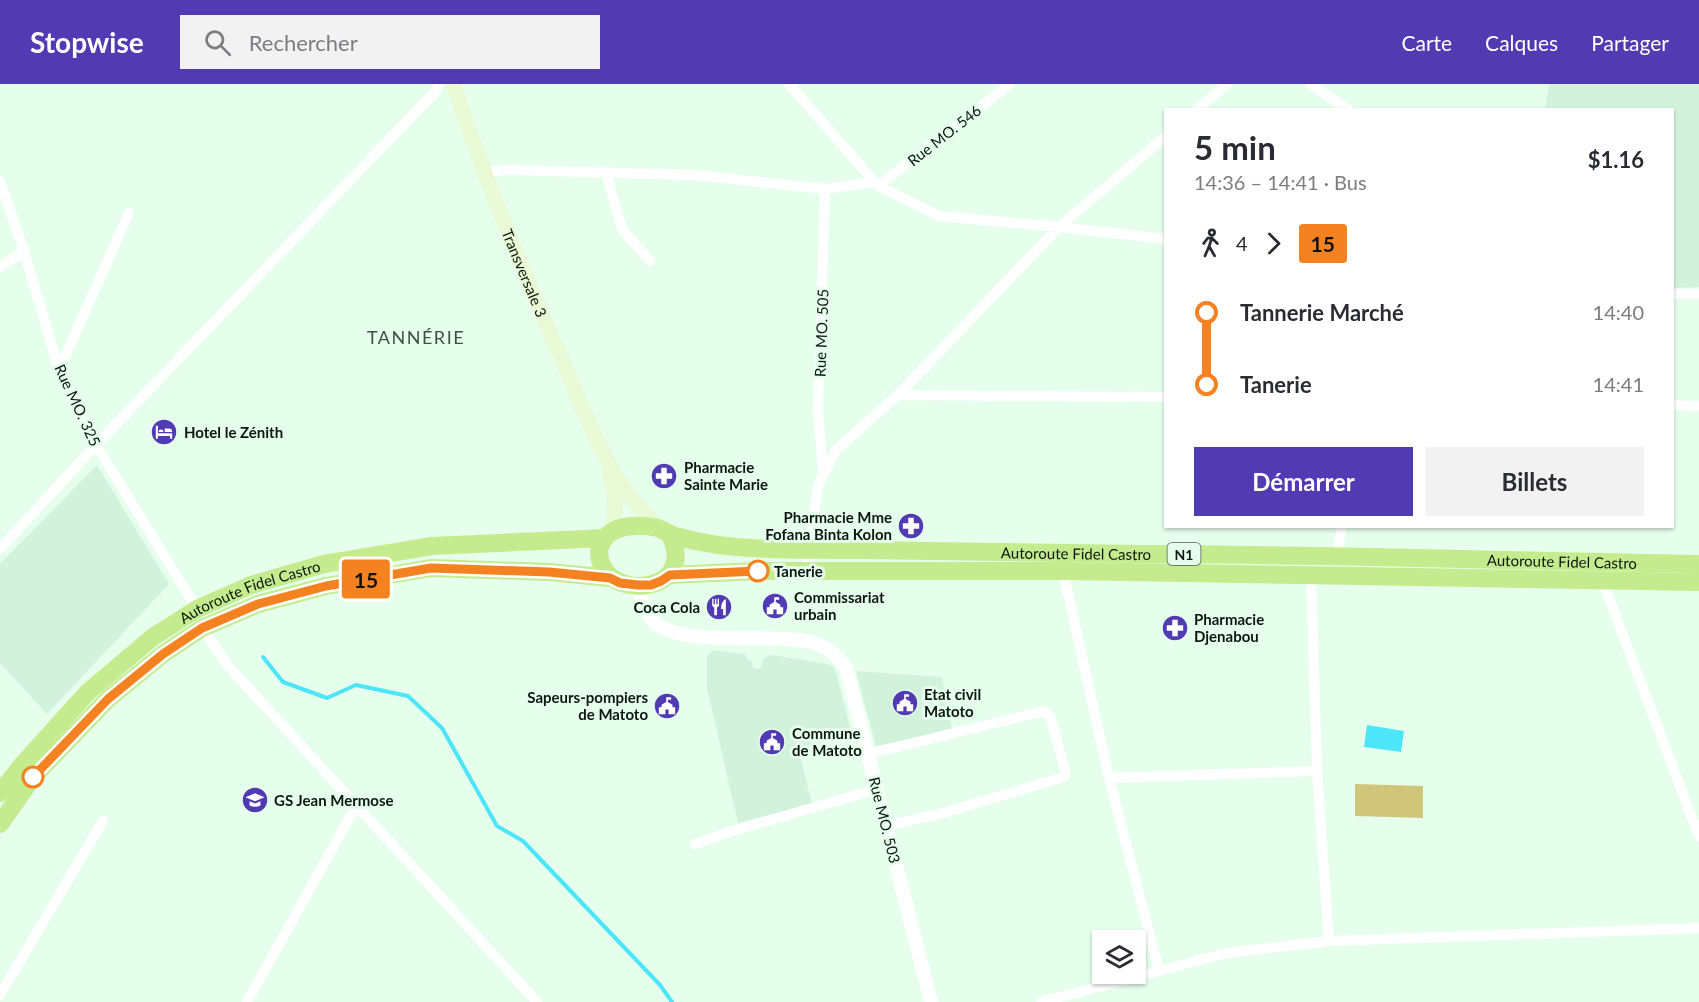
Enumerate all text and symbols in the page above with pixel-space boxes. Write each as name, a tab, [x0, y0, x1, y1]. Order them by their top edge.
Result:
search box	[180, 15, 600, 69]
text: Stopwise	[30, 25, 144, 59]
icon: search	[201, 26, 234, 59]
text: Rechercher	[249, 29, 358, 56]
text: Carte	[1401, 30, 1452, 55]
text: Calques	[1485, 30, 1558, 55]
text: Partager	[1591, 30, 1669, 55]
street label: Rue MO. 546	[904, 101, 985, 169]
text: 5 min	[1194, 127, 1276, 167]
text: $1.16	[1588, 146, 1644, 173]
text: 14:36 – 14:41 · Bus	[1194, 170, 1367, 194]
street label: Transversale 3	[499, 226, 551, 320]
icon: walk	[1194, 227, 1227, 260]
icon: forward	[1257, 227, 1290, 260]
text: 4	[1236, 231, 1248, 255]
text: 15	[1311, 231, 1335, 256]
street label: Rue MO. 505	[810, 289, 832, 377]
text: Tannerie Marché	[1240, 299, 1404, 326]
text: 14:40	[1593, 300, 1644, 324]
district label: TANNÉRIE	[367, 326, 465, 348]
street label: Rue MO. 325	[51, 361, 105, 449]
text: Tanerie	[1240, 371, 1312, 398]
text: 14:41	[1593, 372, 1644, 396]
hotel icon: Hotel le Zénith	[149, 417, 179, 447]
place label: Hotel le Zénith	[184, 423, 283, 441]
button: Démarrer	[1194, 447, 1413, 516]
button: Billets	[1425, 447, 1644, 516]
place label: Pharmacie Sainte Marie	[684, 458, 768, 493]
pharmacy icon: Pharmacie Sainte Marie	[649, 461, 679, 491]
place label: Pharmacie Mme Fofana Binta Kolon	[765, 508, 892, 543]
pharmacy icon: Pharmacie Mme Fofana Binta Kolon	[896, 511, 926, 541]
street label: Autoroute Fidel Castro	[1001, 543, 1151, 563]
road number: N1	[1168, 543, 1200, 565]
street label: Autoroute Fidel Castro	[1487, 550, 1637, 572]
street label: Autoroute Fidel Castro	[176, 557, 322, 627]
line badge: 15	[339, 560, 393, 598]
marker: Tanerie	[747, 560, 769, 582]
place label: Tanerie	[774, 562, 823, 580]
text: 15	[354, 567, 378, 592]
place label: Commissariat urbain	[794, 588, 885, 623]
public building icon: Commissariat urbain	[760, 591, 790, 621]
restaurant icon: Coca Cola	[704, 592, 734, 622]
place label: Coca Cola	[633, 598, 700, 616]
place label: Pharmacie Djenabou	[1194, 610, 1264, 645]
pharmacy icon: Pharmacie Djenabou	[1160, 613, 1190, 643]
place label: Etat civil Matoto	[924, 685, 981, 720]
place label: Sapeurs-pompiers de Matoto	[527, 688, 648, 723]
public building icon: Etat civil Matoto	[890, 688, 920, 718]
public building icon: Sapeurs-pompiers de Matoto	[652, 691, 682, 721]
place label: Commune de Matoto	[792, 724, 862, 759]
public building icon: Commune de Matoto	[757, 727, 787, 757]
unlabelled marker	[22, 766, 44, 788]
street label: Rue MO. 503	[866, 775, 904, 865]
school or university icon: GS Jean Mermose	[240, 785, 270, 815]
place label: GS Jean Mermose	[274, 791, 394, 809]
map controls	[1092, 930, 1146, 984]
button: layers	[1092, 930, 1146, 984]

